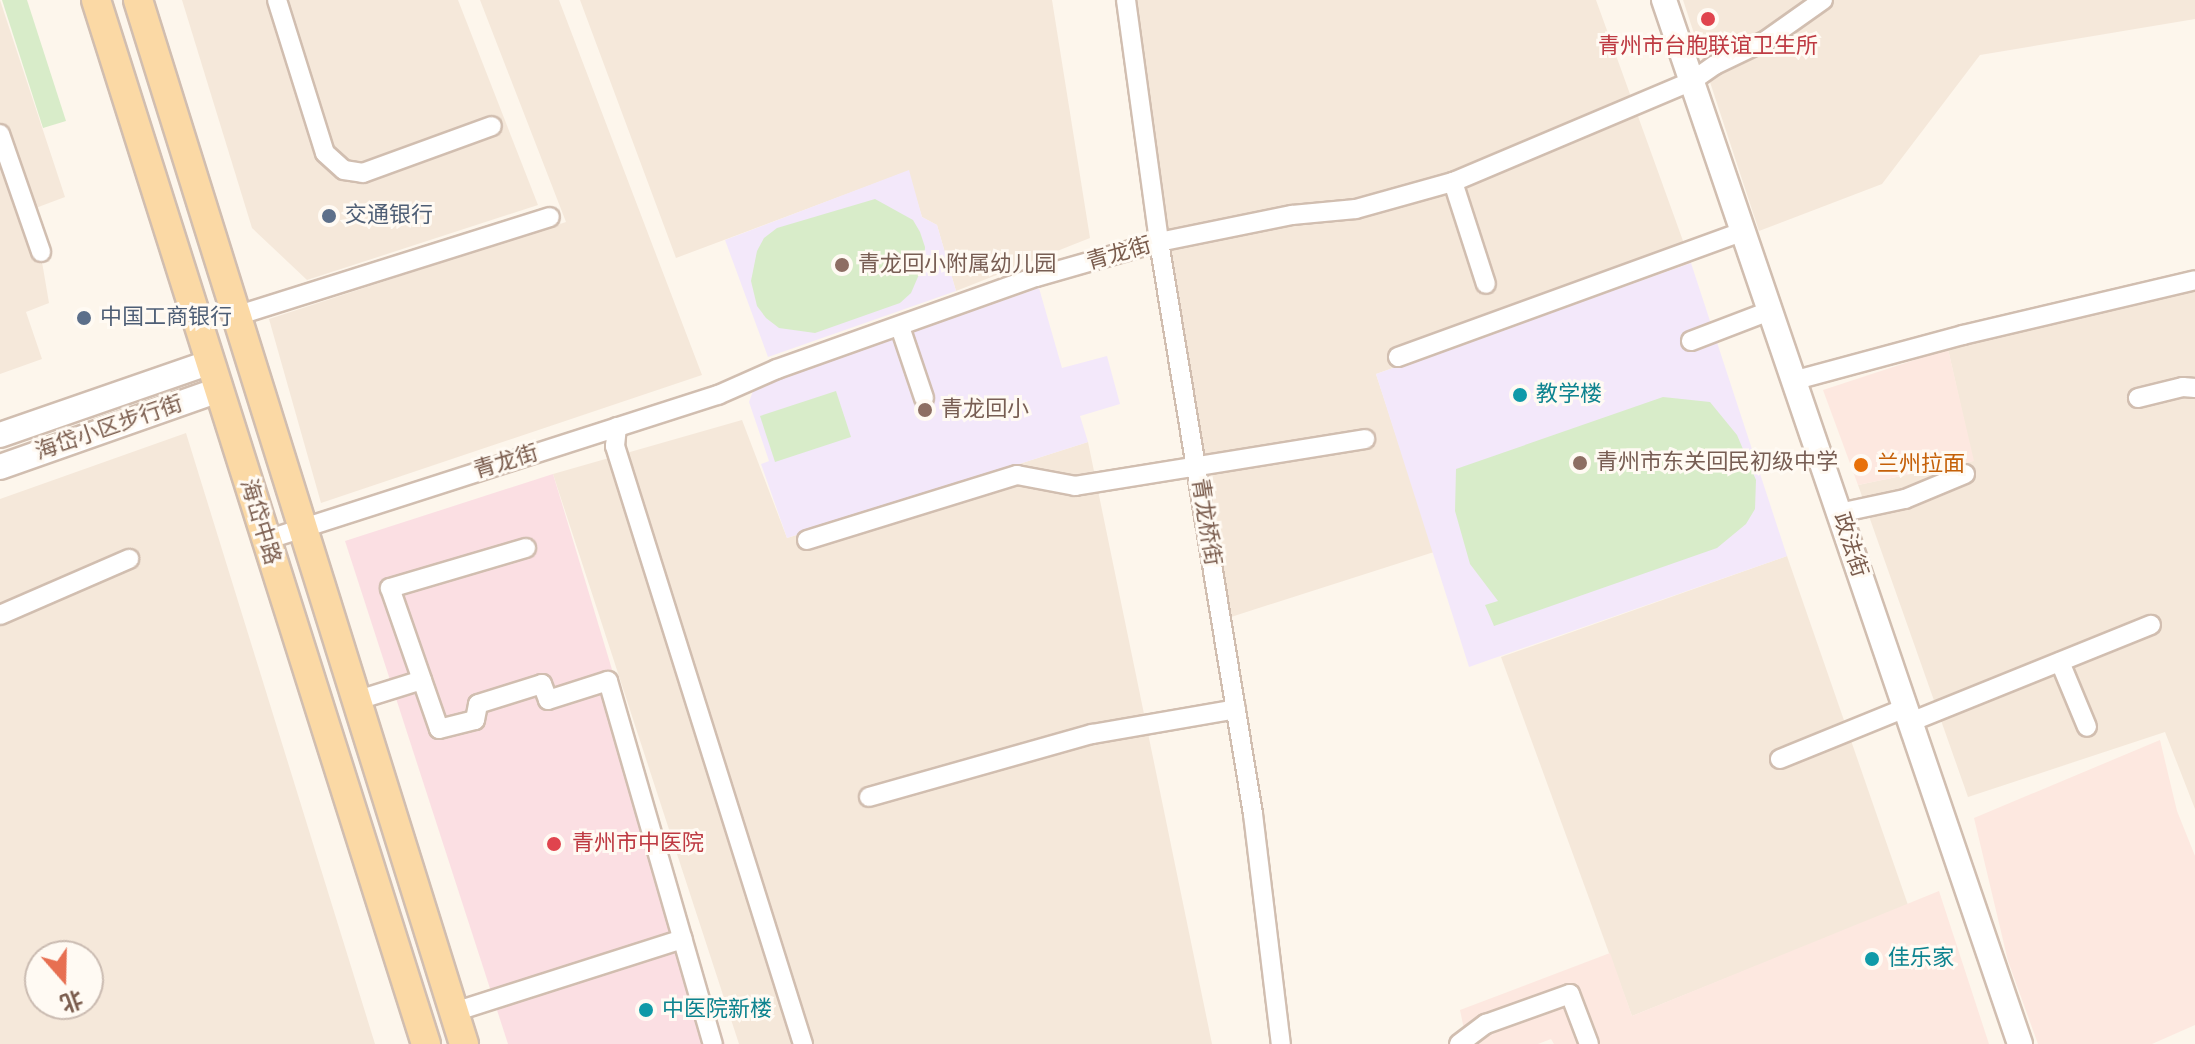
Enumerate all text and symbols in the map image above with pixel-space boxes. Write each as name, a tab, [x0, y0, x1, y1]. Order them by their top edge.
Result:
marker: 青州市台胞联谊卫生所	[1697, 8, 1719, 30]
place label: 青州市台胞联谊卫生所	[1598, 34, 1818, 60]
place label: 交通银行	[345, 203, 433, 229]
marker: 交通银行	[320, 207, 338, 225]
street label: 青龙街	[1084, 232, 1154, 276]
place label: 青龙回小附属幼儿园	[858, 252, 1056, 278]
marker: 青龙回小附属幼儿园	[833, 256, 851, 274]
place label: 中国工商银行	[100, 305, 232, 331]
marker: 中国工商银行	[75, 309, 93, 327]
place label: 教学楼	[1536, 382, 1602, 408]
marker: 教学楼	[1511, 386, 1529, 404]
street label: 海岱小区步行街	[32, 390, 186, 466]
place label: 青龙回小	[941, 397, 1029, 423]
marker: 青龙回小	[916, 401, 934, 419]
street label: 青龙街	[471, 440, 541, 484]
place label: 青州市东关回民初级中学	[1596, 450, 1838, 476]
place label: 兰州拉面	[1877, 452, 1965, 478]
marker: 青州市东关回民初级中学	[1571, 454, 1589, 472]
marker: 兰州拉面	[1852, 456, 1870, 474]
street label: 海岱中路	[235, 476, 285, 568]
street label: 青龙桥街	[1186, 476, 1226, 568]
street label: 政法街	[1827, 510, 1873, 580]
place label: 青州市中医院	[572, 831, 704, 857]
marker: 青州市中医院	[543, 833, 565, 855]
north arrow	[24, 940, 104, 1020]
place label: 佳乐家	[1888, 946, 1954, 972]
marker: 佳乐家	[1863, 950, 1881, 968]
text: 北	[57, 985, 86, 1017]
place label: 中医院新楼	[662, 997, 772, 1023]
marker: 中医院新楼	[637, 1001, 655, 1019]

